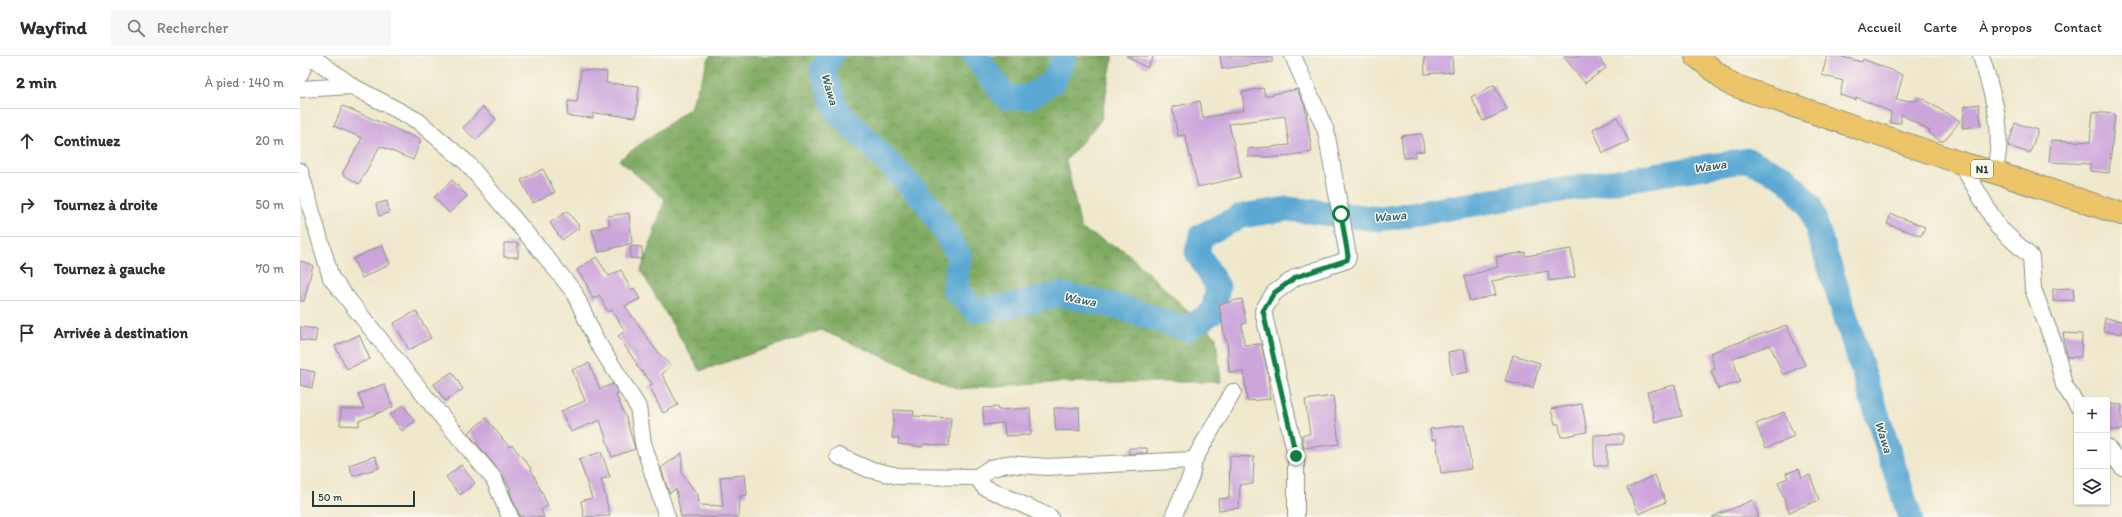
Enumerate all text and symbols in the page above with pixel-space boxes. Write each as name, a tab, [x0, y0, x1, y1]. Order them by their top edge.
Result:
search box	[111, 10, 391, 46]
text: Wayfind	[20, 16, 87, 39]
icon: search	[125, 17, 147, 39]
text: Rechercher	[157, 19, 229, 37]
text: Accueil	[1858, 19, 1901, 36]
text: Carte	[1923, 19, 1957, 36]
text: À propos	[1979, 19, 2032, 36]
text: Contact	[2054, 19, 2102, 36]
water label: Wawa	[818, 71, 842, 107]
text: 2 min	[16, 72, 56, 92]
text: À pied · 140 m	[205, 75, 284, 90]
icon: ahead	[16, 130, 38, 152]
text: Continuez	[54, 132, 120, 150]
text: 20 m	[255, 133, 284, 148]
water label: Wawa	[1693, 156, 1728, 176]
road number: N1	[1971, 160, 1993, 178]
icon: right	[16, 194, 38, 216]
text: Tournez à droite	[54, 196, 158, 214]
text: 50 m	[255, 197, 284, 212]
route start	[1332, 205, 1350, 223]
water label: Wawa	[1373, 207, 1408, 225]
icon: left	[16, 258, 38, 280]
text: Tournez à gauche	[54, 260, 165, 278]
text: 70 m	[256, 261, 284, 276]
water label: Wawa	[1063, 289, 1098, 310]
icon: arrive	[16, 322, 38, 344]
text: Arrivée à destination	[54, 324, 188, 342]
map controls	[2074, 397, 2110, 505]
button: +	[2074, 397, 2110, 433]
water label: Wawa	[1872, 419, 1896, 455]
button: −	[2074, 433, 2110, 469]
route end	[1287, 447, 1305, 465]
button: layers	[2074, 469, 2110, 505]
scale bar	[312, 489, 415, 508]
text: 50 m	[318, 491, 342, 504]

